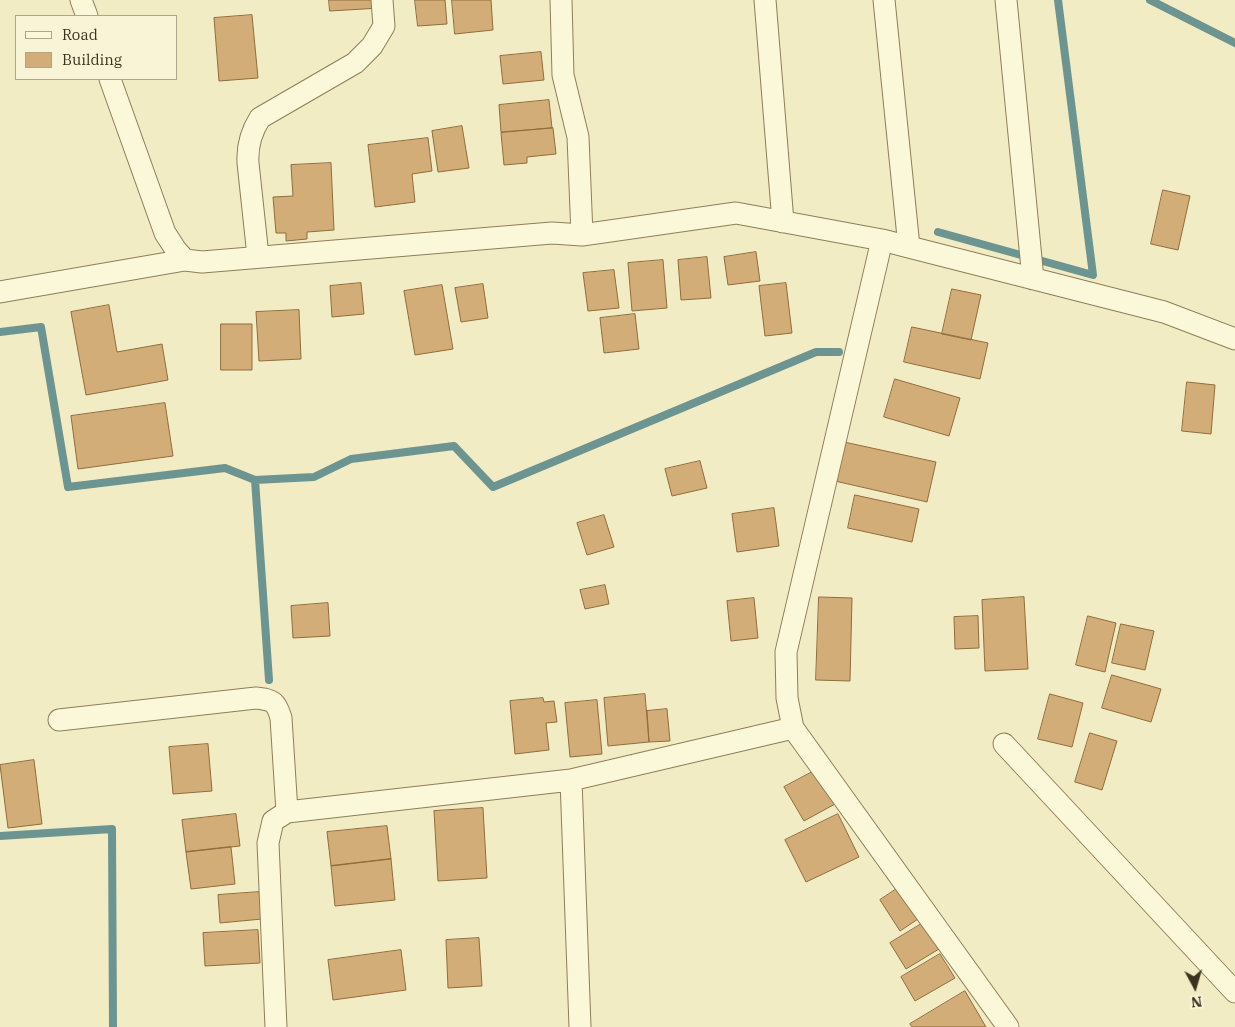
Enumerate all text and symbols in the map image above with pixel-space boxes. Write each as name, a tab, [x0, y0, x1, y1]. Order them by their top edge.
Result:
legend	[15, 15, 178, 80]
text: Road	[62, 25, 98, 44]
text: Building	[62, 50, 122, 69]
north arrow	[1170, 962, 1220, 1012]
text: N	[1190, 992, 1203, 1011]

